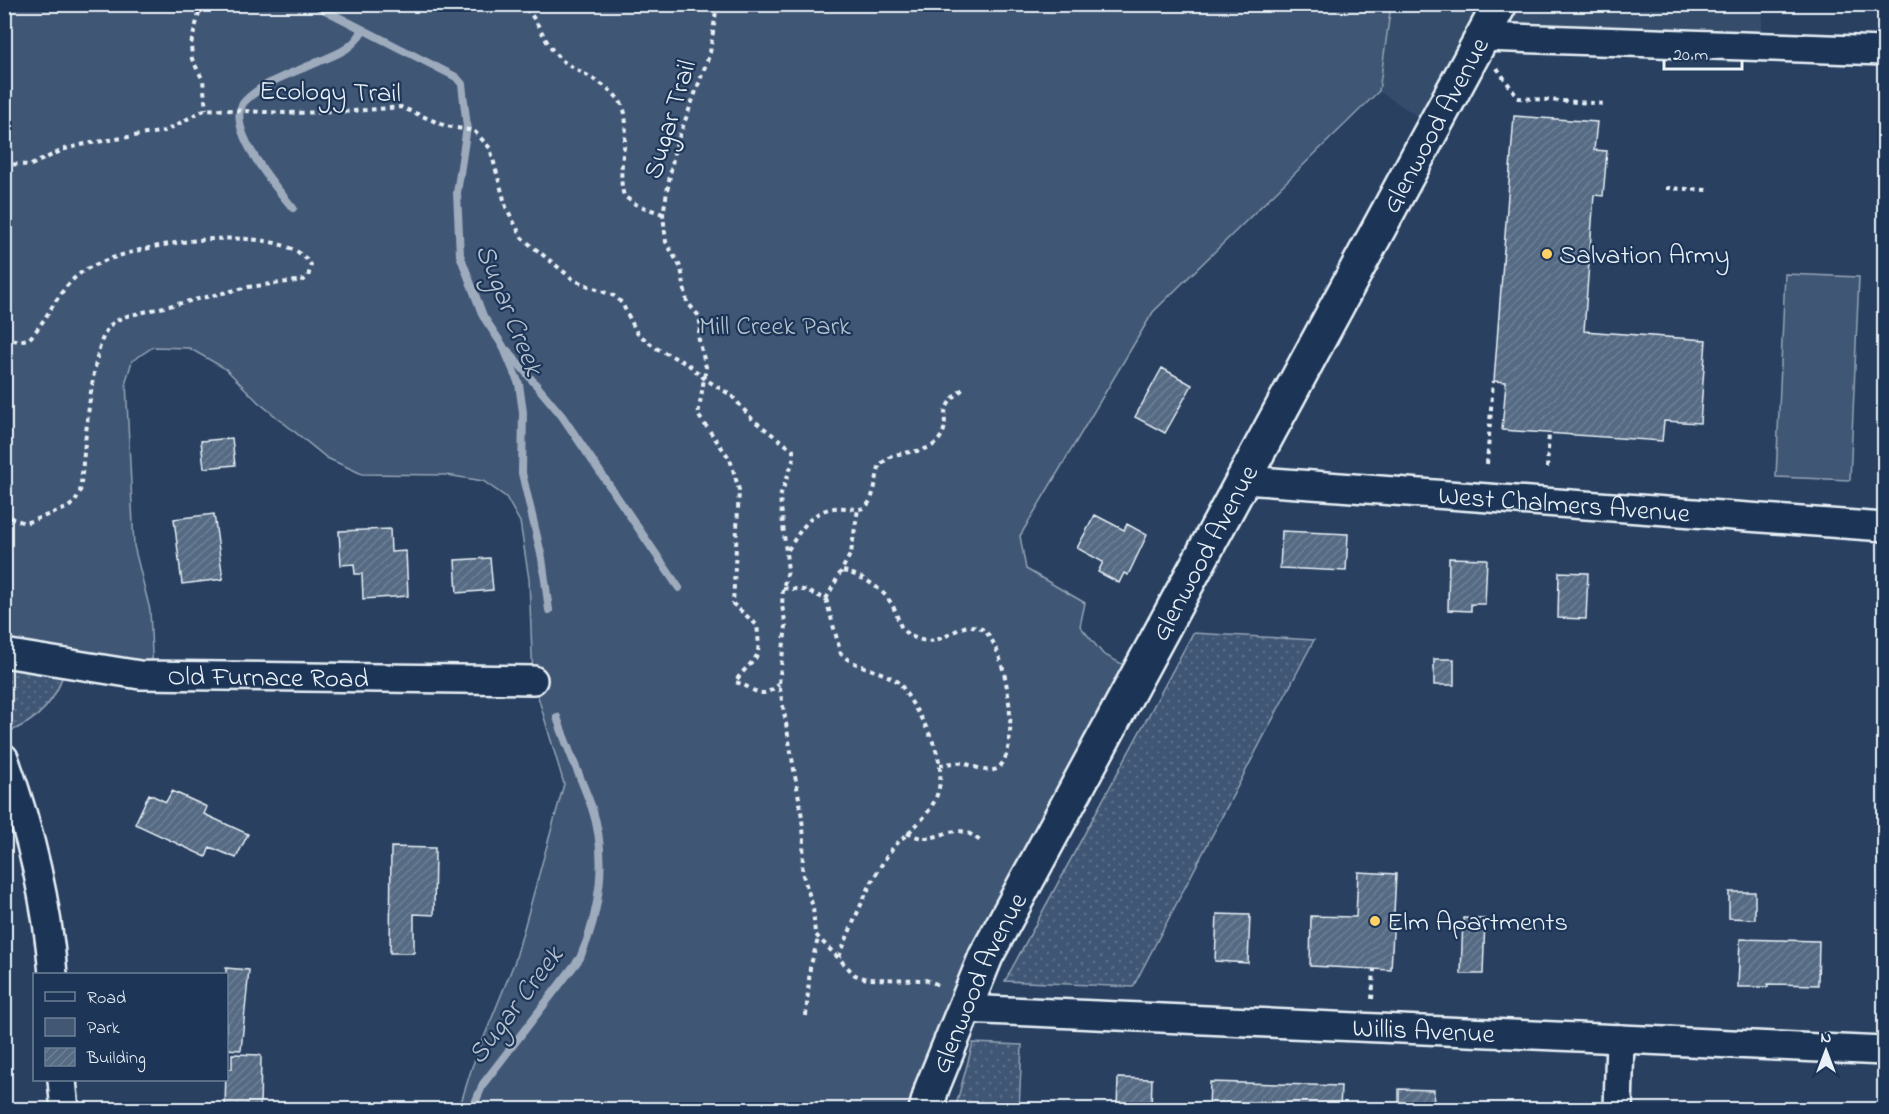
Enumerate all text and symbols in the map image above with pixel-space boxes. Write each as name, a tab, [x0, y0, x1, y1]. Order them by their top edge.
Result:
street label: Glenwood Avenue	[1373, 30, 1501, 221]
scale bar	[1664, 33, 1742, 71]
text: 20 m	[1673, 43, 1708, 69]
street label: Sugar Trail	[635, 56, 708, 184]
street label: Ecology Trail	[259, 73, 401, 114]
place label: Salvation Army	[1559, 237, 1729, 276]
water label: Sugar Creek	[463, 238, 553, 384]
marker: Salvation Army	[1540, 247, 1554, 261]
park label: Mill Creek Park	[699, 308, 851, 347]
street label: Glenwood Avenue	[1143, 458, 1270, 649]
street label: West Chalmers Avenue	[1437, 477, 1692, 535]
street label: Old Furnace Road	[167, 658, 369, 700]
street label: Glenwood Avenue	[923, 885, 1039, 1080]
place label: Elm Apartments	[1387, 904, 1568, 943]
marker: Elm Apartments	[1368, 914, 1382, 928]
water label: Sugar Creek	[459, 937, 576, 1074]
legend	[33, 973, 228, 1081]
text: Road	[87, 986, 126, 1012]
street label: Willis Avenue	[1351, 1010, 1496, 1055]
text: Park	[87, 1016, 120, 1042]
north arrow	[1796, 1021, 1856, 1081]
text: N	[1821, 1026, 1832, 1050]
text: Building	[86, 1046, 146, 1073]

